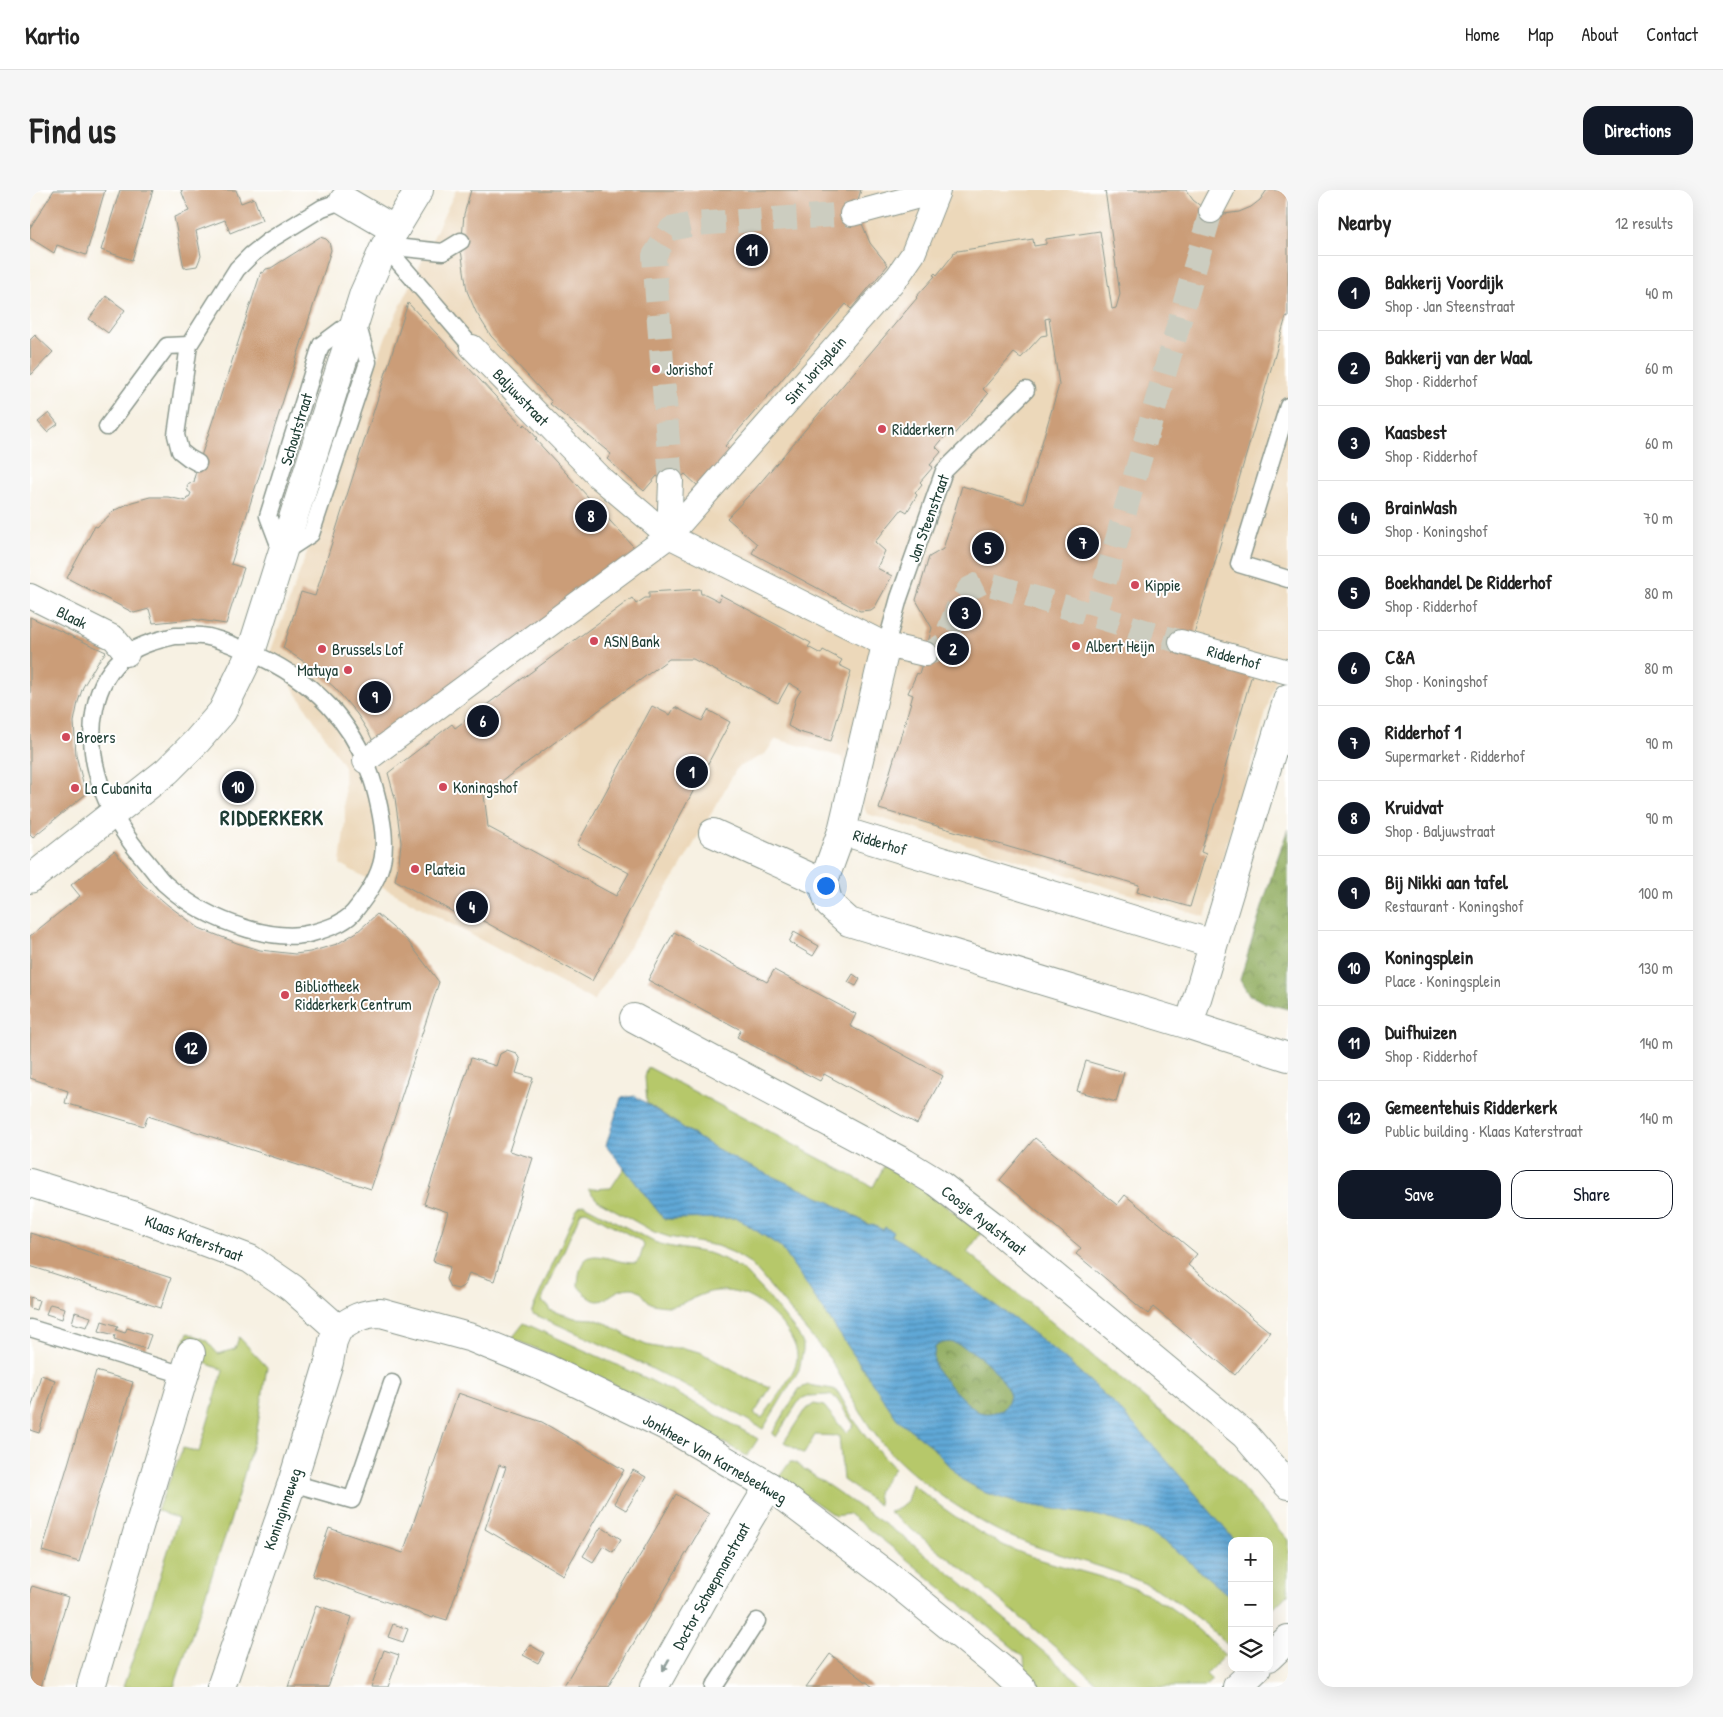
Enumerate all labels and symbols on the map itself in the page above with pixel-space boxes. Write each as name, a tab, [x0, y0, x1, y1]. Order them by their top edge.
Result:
pin: 11	[736, 231, 768, 269]
street label: Sint Jorisplein	[779, 331, 851, 409]
place label: Jorishof	[666, 358, 713, 380]
street label: Baljuwstraat	[488, 363, 554, 431]
marker: Jorishof	[650, 363, 662, 375]
street label: Schoutstraat	[275, 390, 318, 468]
place label: Ridderkern	[892, 418, 954, 440]
marker: Ridderkern	[876, 423, 888, 435]
street label: Jan Steenstraat	[902, 471, 954, 565]
pin: 8	[575, 497, 607, 535]
pin: 7	[1067, 524, 1099, 562]
pin: 5	[972, 529, 1004, 567]
place label: Kippie	[1145, 574, 1181, 596]
marker: Kippie	[1129, 579, 1141, 591]
pin: 3	[949, 594, 981, 632]
street label: Blaak	[53, 600, 91, 634]
place label: ASN Bank	[604, 630, 660, 652]
pin: 2	[937, 630, 969, 668]
marker: ASN Bank	[588, 635, 600, 647]
place label: Albert Heijn	[1086, 635, 1155, 657]
place label: Brussels Lof	[332, 638, 404, 660]
street label: Ridderhof	[1205, 639, 1264, 675]
marker: Albert Heijn	[1070, 640, 1082, 652]
marker: Brussels Lof	[316, 643, 328, 655]
place label: Matuya	[297, 659, 338, 681]
marker: Matuya	[342, 664, 354, 676]
pin: 9	[359, 678, 391, 716]
pin: 6	[467, 702, 499, 740]
place label: Broers	[76, 726, 115, 748]
marker: Broers	[60, 731, 72, 743]
pin: 1	[676, 753, 708, 791]
pin: 10	[222, 768, 254, 806]
place label: Koningshof	[453, 776, 518, 798]
place label: La Cubanita	[85, 777, 152, 799]
marker: Koningshof	[437, 781, 449, 793]
marker: La Cubanita	[69, 782, 81, 794]
district label: RIDDERKERK	[220, 803, 324, 832]
street label: Ridderhof	[851, 823, 910, 861]
place label: Plateia	[425, 858, 465, 880]
marker: Plateia	[409, 863, 421, 875]
your location	[813, 873, 839, 899]
pin: 4	[456, 888, 488, 926]
place label: Bibliotheek Ridderkerk Centrum	[295, 975, 412, 1015]
marker: Bibliotheek Ridderkerk Centrum	[279, 989, 291, 1001]
pin: 12	[175, 1029, 207, 1067]
street label: Coosje Ayalstraat	[937, 1180, 1032, 1261]
street label: Klaas Katerstraat	[142, 1209, 247, 1267]
street label: Jonkheer Van Karnebeekweg	[639, 1408, 791, 1508]
street label: Koninginneweg	[258, 1465, 306, 1553]
street label: Doctor Schaepmanstraat	[667, 1518, 755, 1653]
one-way arrow	[662, 1659, 671, 1672]

